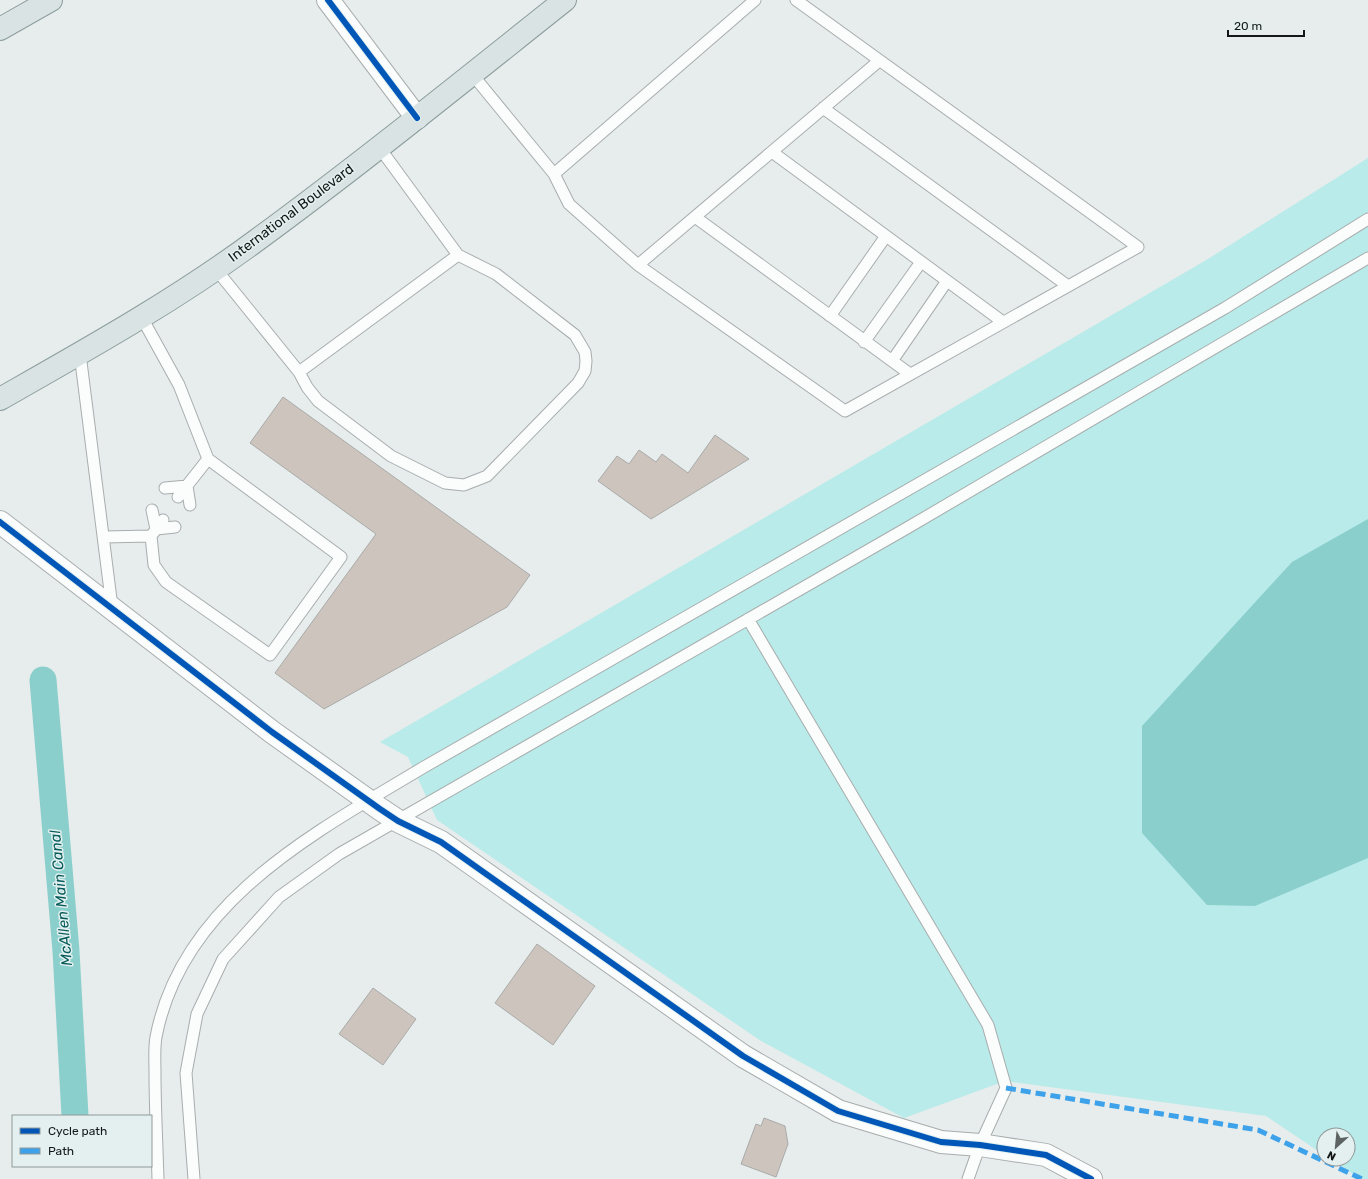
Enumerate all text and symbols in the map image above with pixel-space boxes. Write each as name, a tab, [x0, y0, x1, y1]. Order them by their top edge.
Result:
scale bar	[1228, 12, 1304, 38]
text: 20 m	[1234, 19, 1262, 33]
street label: International Boulevard	[225, 160, 357, 266]
water label: McAllen Main Canal	[46, 829, 76, 967]
legend	[12, 1115, 152, 1167]
text: Cycle path	[48, 1124, 107, 1138]
north arrow	[1316, 1127, 1356, 1167]
text: Path	[48, 1144, 74, 1158]
text: N	[1325, 1148, 1338, 1163]

